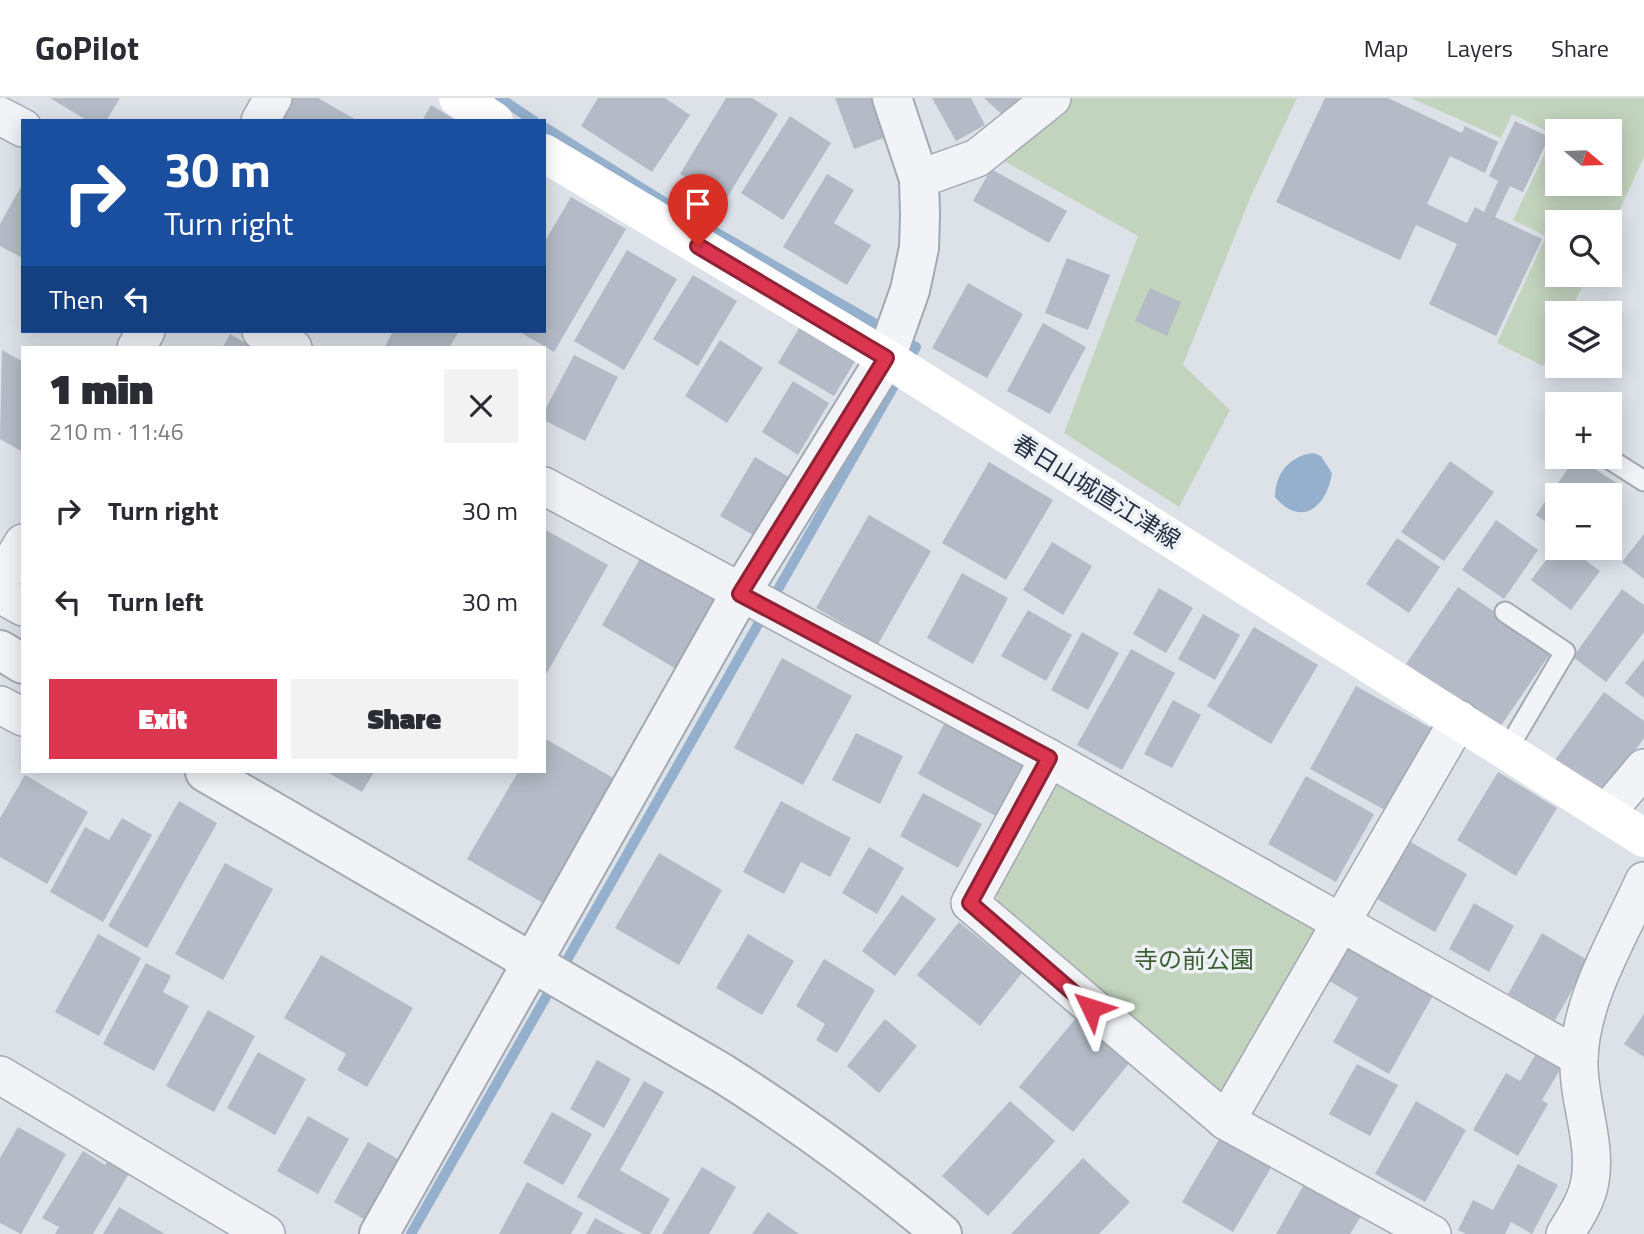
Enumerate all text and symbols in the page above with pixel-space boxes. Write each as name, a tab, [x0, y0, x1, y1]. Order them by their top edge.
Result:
text: GoPilot	[35, 23, 139, 73]
text: Map	[1364, 30, 1409, 66]
text: Layers	[1447, 30, 1513, 66]
text: Share	[1551, 30, 1609, 66]
north arrow	[1545, 119, 1622, 196]
map controls	[1545, 119, 1622, 560]
text: 30 m	[164, 131, 271, 206]
icon: right	[49, 147, 140, 238]
pin	[668, 174, 728, 246]
icon: arrive	[679, 185, 717, 223]
text: Turn right	[164, 199, 293, 247]
button: search	[1545, 210, 1622, 287]
text: Then	[49, 280, 104, 319]
icon: left	[118, 280, 156, 318]
button: layers	[1545, 301, 1622, 378]
text: 1 min	[49, 356, 153, 420]
button: close	[444, 369, 518, 443]
button: +	[1545, 392, 1622, 469]
text: 210 m · 11:46	[49, 414, 184, 449]
street label: 春日山城直江津線	[1006, 425, 1188, 557]
button: −	[1545, 483, 1622, 560]
text: Turn right	[108, 491, 219, 530]
text: 30 m	[461, 491, 518, 530]
icon: right	[49, 492, 87, 530]
text: Turn left	[108, 582, 203, 621]
text: 30 m	[461, 582, 518, 621]
icon: left	[49, 583, 87, 621]
button: Exit	[49, 679, 277, 759]
button: Share	[291, 679, 518, 759]
park label: 寺の前公園	[1134, 941, 1254, 977]
position arrow	[1054, 971, 1128, 1045]

